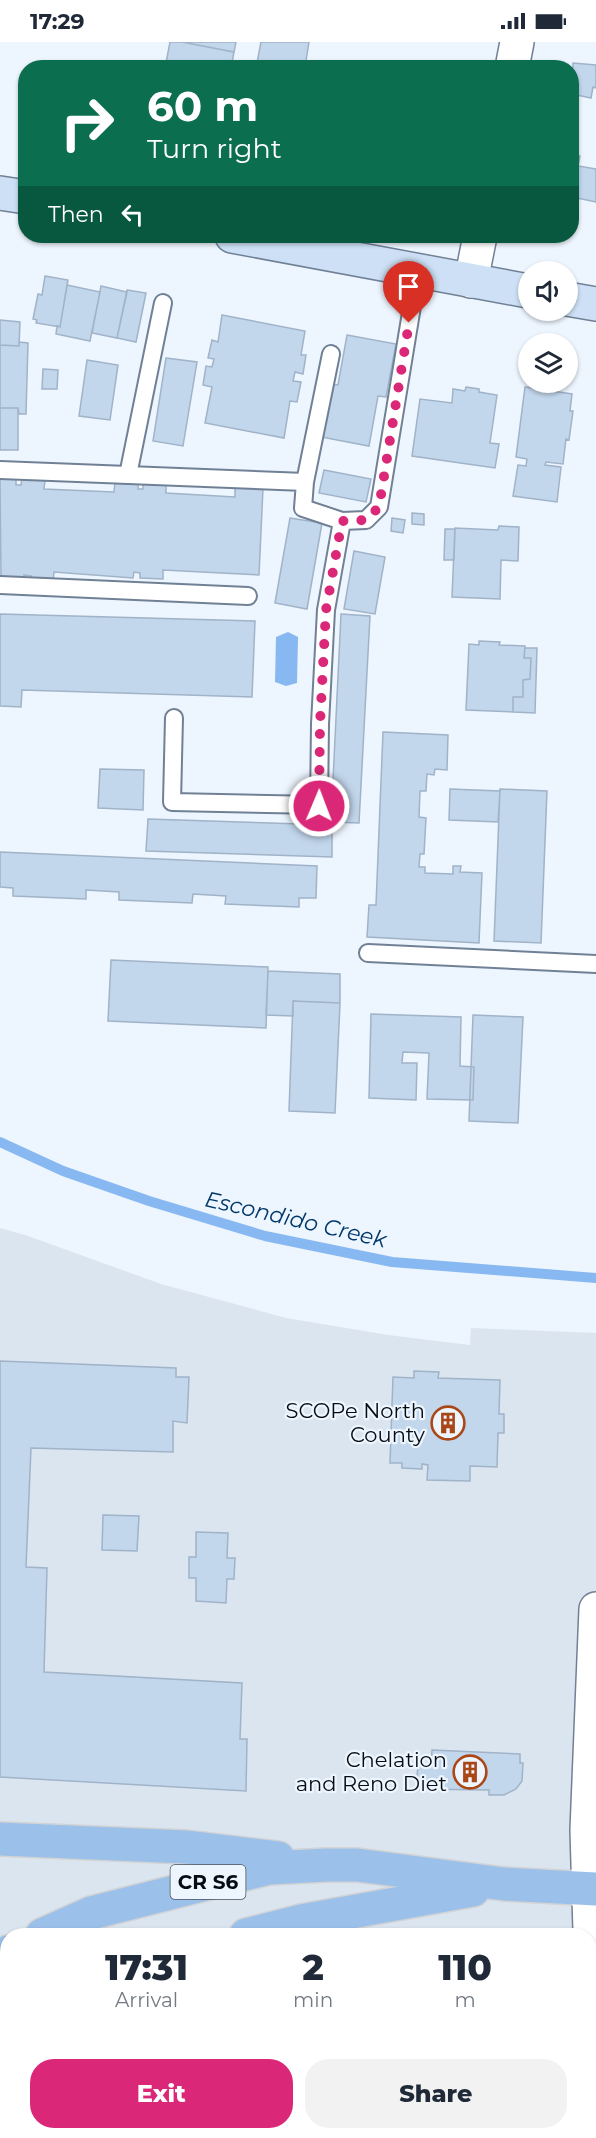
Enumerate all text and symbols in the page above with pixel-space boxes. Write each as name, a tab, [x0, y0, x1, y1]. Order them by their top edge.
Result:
text: 17:29	[30, 8, 85, 35]
text: 60 m	[147, 80, 258, 132]
icon: right	[48, 84, 126, 162]
text: Turn right	[147, 132, 282, 165]
icon: left	[116, 198, 149, 231]
text: Then	[48, 201, 104, 228]
pin	[383, 261, 434, 323]
map controls	[518, 261, 578, 393]
button: sound	[518, 261, 578, 321]
icon: arrive	[392, 270, 425, 303]
button: layers	[518, 333, 578, 393]
position arrow	[287, 774, 351, 838]
water label: Escondido Creek	[202, 1185, 390, 1254]
place label: SCOPe North County	[286, 1398, 426, 1447]
building icon: SCOPe North County	[430, 1405, 466, 1441]
place label: Chelation and Reno Diet	[296, 1747, 447, 1796]
building icon: Chelation and Reno Diet	[452, 1754, 488, 1790]
road number: CR S6	[170, 1865, 246, 1899]
text: 17:31	[105, 1945, 188, 1989]
text: 2	[302, 1945, 324, 1989]
text: 110	[438, 1945, 492, 1989]
text: Arrival	[115, 1988, 178, 2012]
text: min	[293, 1988, 333, 2012]
text: m	[454, 1988, 476, 2012]
button: Exit	[30, 2059, 293, 2128]
button: Share	[305, 2059, 567, 2128]

